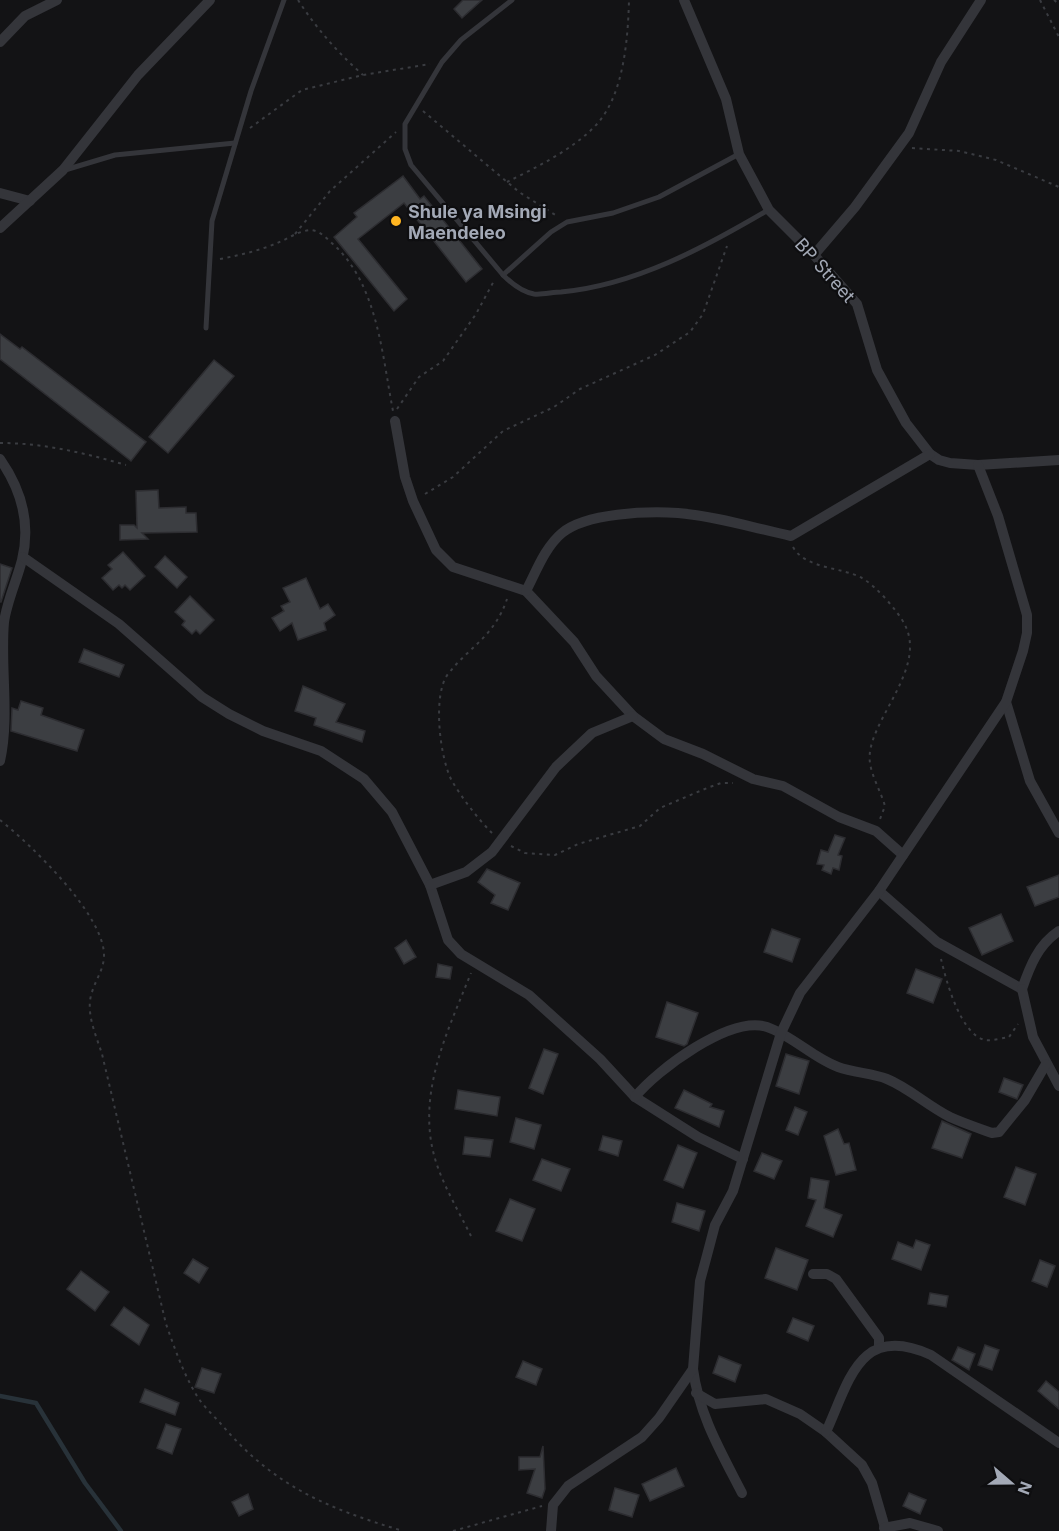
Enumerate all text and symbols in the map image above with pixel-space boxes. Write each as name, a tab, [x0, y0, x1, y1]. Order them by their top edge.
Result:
place label: Shule ya Msingi Maendeleo	[408, 201, 547, 243]
marker: Shule ya Msingi Maendeleo	[389, 214, 403, 228]
street label: BP Street	[791, 234, 859, 307]
north arrow	[981, 1453, 1041, 1513]
text: N	[1014, 1479, 1037, 1497]

